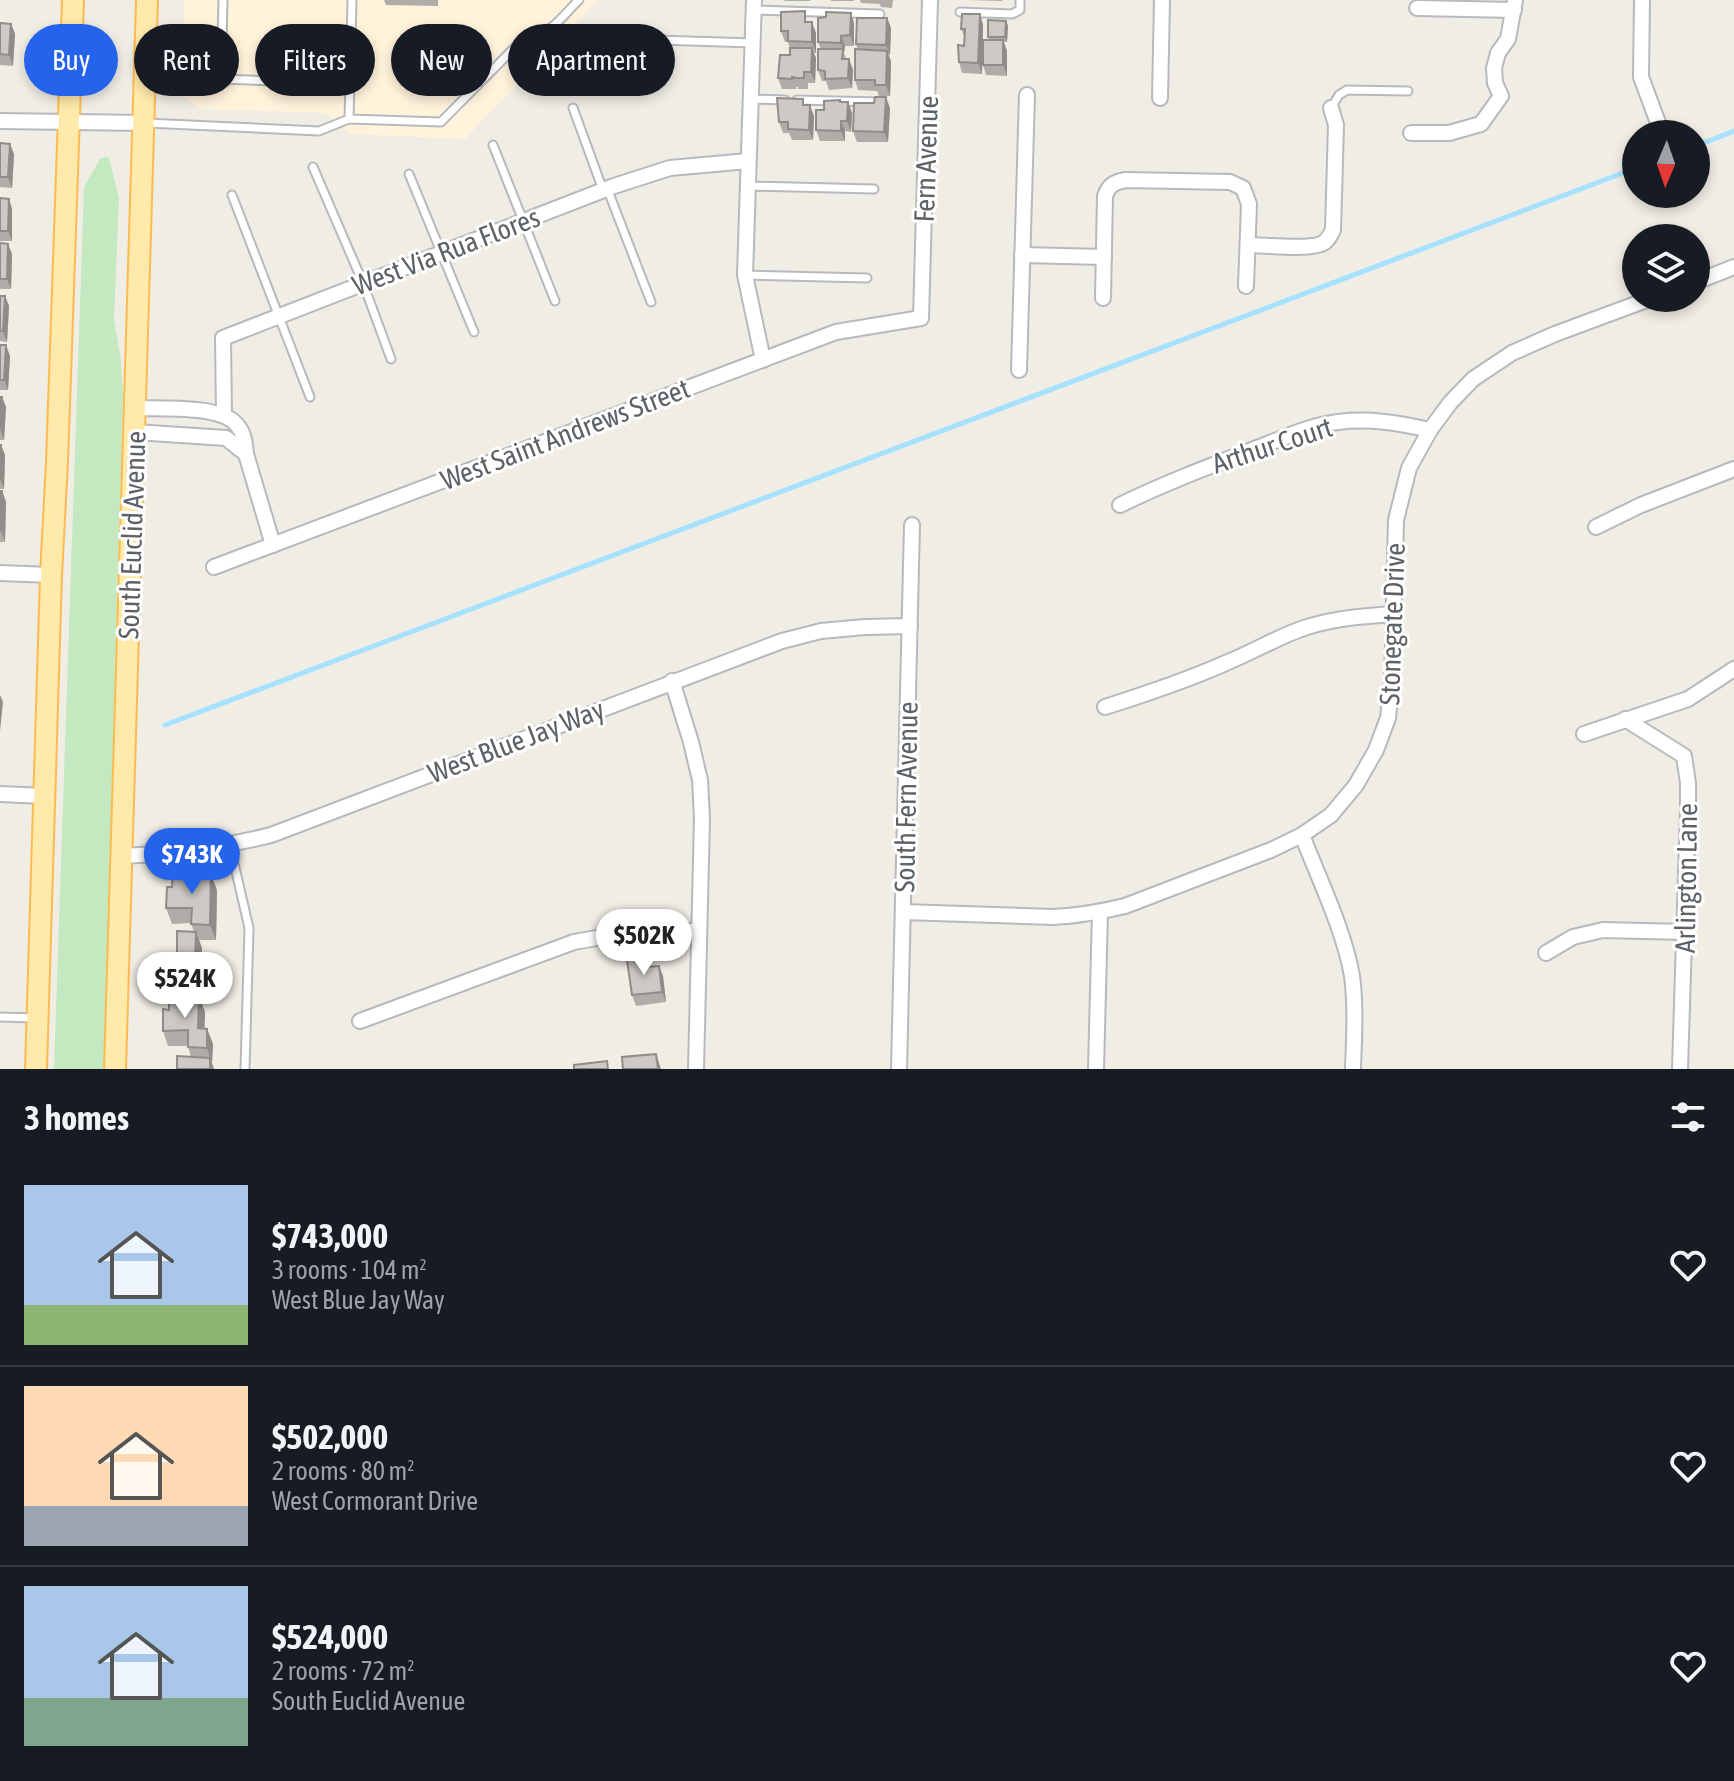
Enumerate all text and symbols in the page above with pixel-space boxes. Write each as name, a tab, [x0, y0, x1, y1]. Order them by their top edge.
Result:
chip: Buy	[24, 24, 118, 96]
chip: Rent	[134, 24, 239, 96]
chip: Filters	[255, 24, 375, 96]
chip: New	[391, 24, 492, 96]
chip: Apartment	[508, 24, 675, 96]
street label: Fern Avenue	[908, 95, 944, 223]
north arrow	[1622, 120, 1710, 208]
map controls	[1622, 120, 1710, 312]
street label: West Via Rua Flores	[348, 201, 544, 301]
button: layers	[1622, 224, 1710, 312]
street label: West Saint Andrews Street	[436, 372, 694, 496]
street label: Arthur Court	[1208, 411, 1336, 479]
street label: South Euclid Avenue	[112, 430, 152, 640]
street label: Stonegate Drive	[1373, 542, 1411, 706]
street label: West Blue Jay Way	[423, 693, 609, 789]
street label: South Fern Avenue	[888, 701, 924, 893]
street label: Arlington Lane	[1669, 803, 1703, 953]
pin: $743K	[136, 828, 248, 896]
text: $743K	[162, 839, 222, 869]
pin: $502K	[588, 909, 700, 977]
text: $502K	[614, 920, 674, 950]
pin: $524K	[129, 952, 241, 1020]
text: $524K	[155, 963, 215, 993]
icon: filters	[1666, 1095, 1710, 1139]
text: 3 homes	[24, 1098, 129, 1137]
text: $743,000	[272, 1216, 388, 1255]
icon: home	[88, 1217, 184, 1313]
icon: heart	[1666, 1243, 1710, 1287]
text: 3 rooms · 104 m²	[272, 1255, 427, 1285]
text: West Blue Jay Way	[272, 1285, 445, 1315]
text: $502,000	[272, 1417, 388, 1456]
icon: home	[88, 1418, 184, 1514]
icon: heart	[1666, 1444, 1710, 1488]
text: 2 rooms · 80 m²	[272, 1456, 414, 1486]
text: West Cormorant Drive	[272, 1486, 478, 1516]
text: $524,000	[272, 1617, 388, 1656]
icon: home	[88, 1618, 184, 1714]
icon: heart	[1666, 1644, 1710, 1688]
text: 2 rooms · 72 m²	[272, 1656, 414, 1686]
text: South Euclid Avenue	[272, 1686, 465, 1716]

